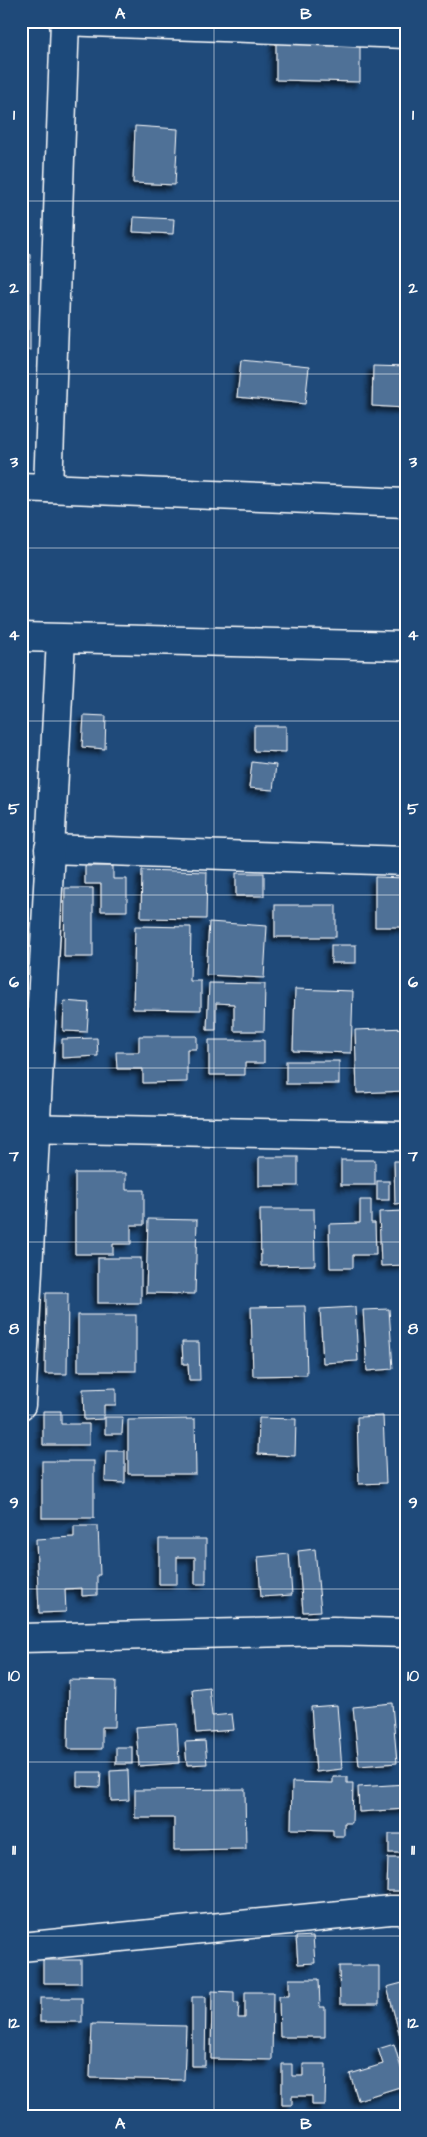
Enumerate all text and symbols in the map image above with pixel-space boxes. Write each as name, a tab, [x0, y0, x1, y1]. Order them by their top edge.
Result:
text: A	[115, 3, 126, 25]
text: B	[300, 3, 312, 25]
text: 1	[13, 104, 16, 126]
text: 1	[412, 104, 415, 126]
text: 2	[8, 277, 19, 299]
text: 2	[407, 277, 418, 299]
text: 3	[9, 451, 19, 473]
text: 3	[408, 451, 418, 473]
text: 4	[9, 624, 20, 646]
text: 4	[408, 624, 419, 646]
text: 5	[8, 798, 20, 820]
text: 5	[407, 798, 419, 820]
text: 6	[9, 971, 19, 993]
text: 6	[408, 971, 418, 993]
text: 7	[8, 1145, 19, 1167]
text: 7	[407, 1145, 418, 1167]
text: 8	[9, 1318, 20, 1340]
text: 8	[408, 1318, 419, 1340]
text: 9	[9, 1492, 19, 1514]
text: 9	[408, 1492, 418, 1514]
text: 10	[8, 1665, 20, 1687]
text: 10	[407, 1665, 419, 1687]
text: 11	[12, 1839, 17, 1861]
text: 11	[411, 1839, 416, 1861]
text: 12	[8, 2012, 20, 2034]
text: 12	[407, 2012, 419, 2034]
text: A	[115, 2113, 126, 2135]
text: B	[300, 2113, 312, 2135]

